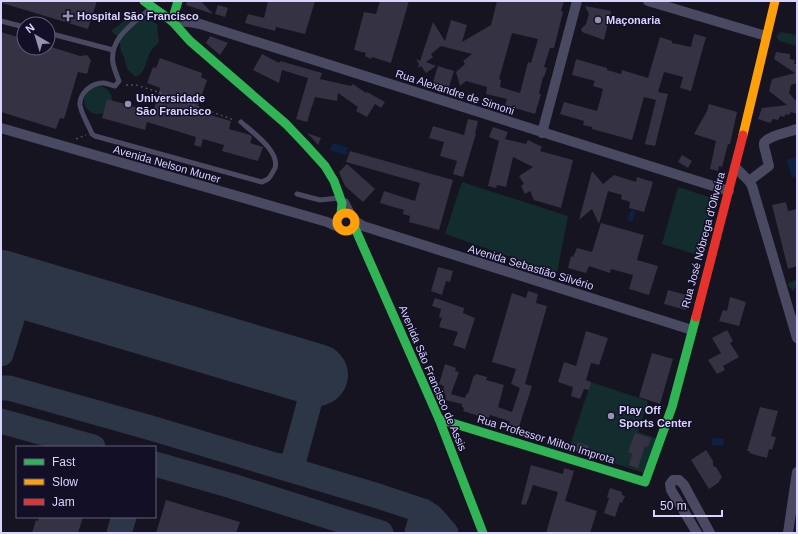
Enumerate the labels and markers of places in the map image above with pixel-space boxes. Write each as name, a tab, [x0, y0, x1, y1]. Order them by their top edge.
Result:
marker: Hospital São Francisco	[62, 10, 74, 22]
place label: Hospital São Francisco	[77, 10, 199, 22]
place label: Maçonaria	[606, 14, 661, 26]
marker: Maçonaria	[593, 15, 603, 25]
place label: Universidade São Francisco	[136, 92, 211, 117]
marker: Universidade São Francisco	[123, 99, 133, 109]
place label: Play Off Sports Center	[619, 404, 692, 429]
marker: Play Off Sports Center	[606, 411, 616, 421]

